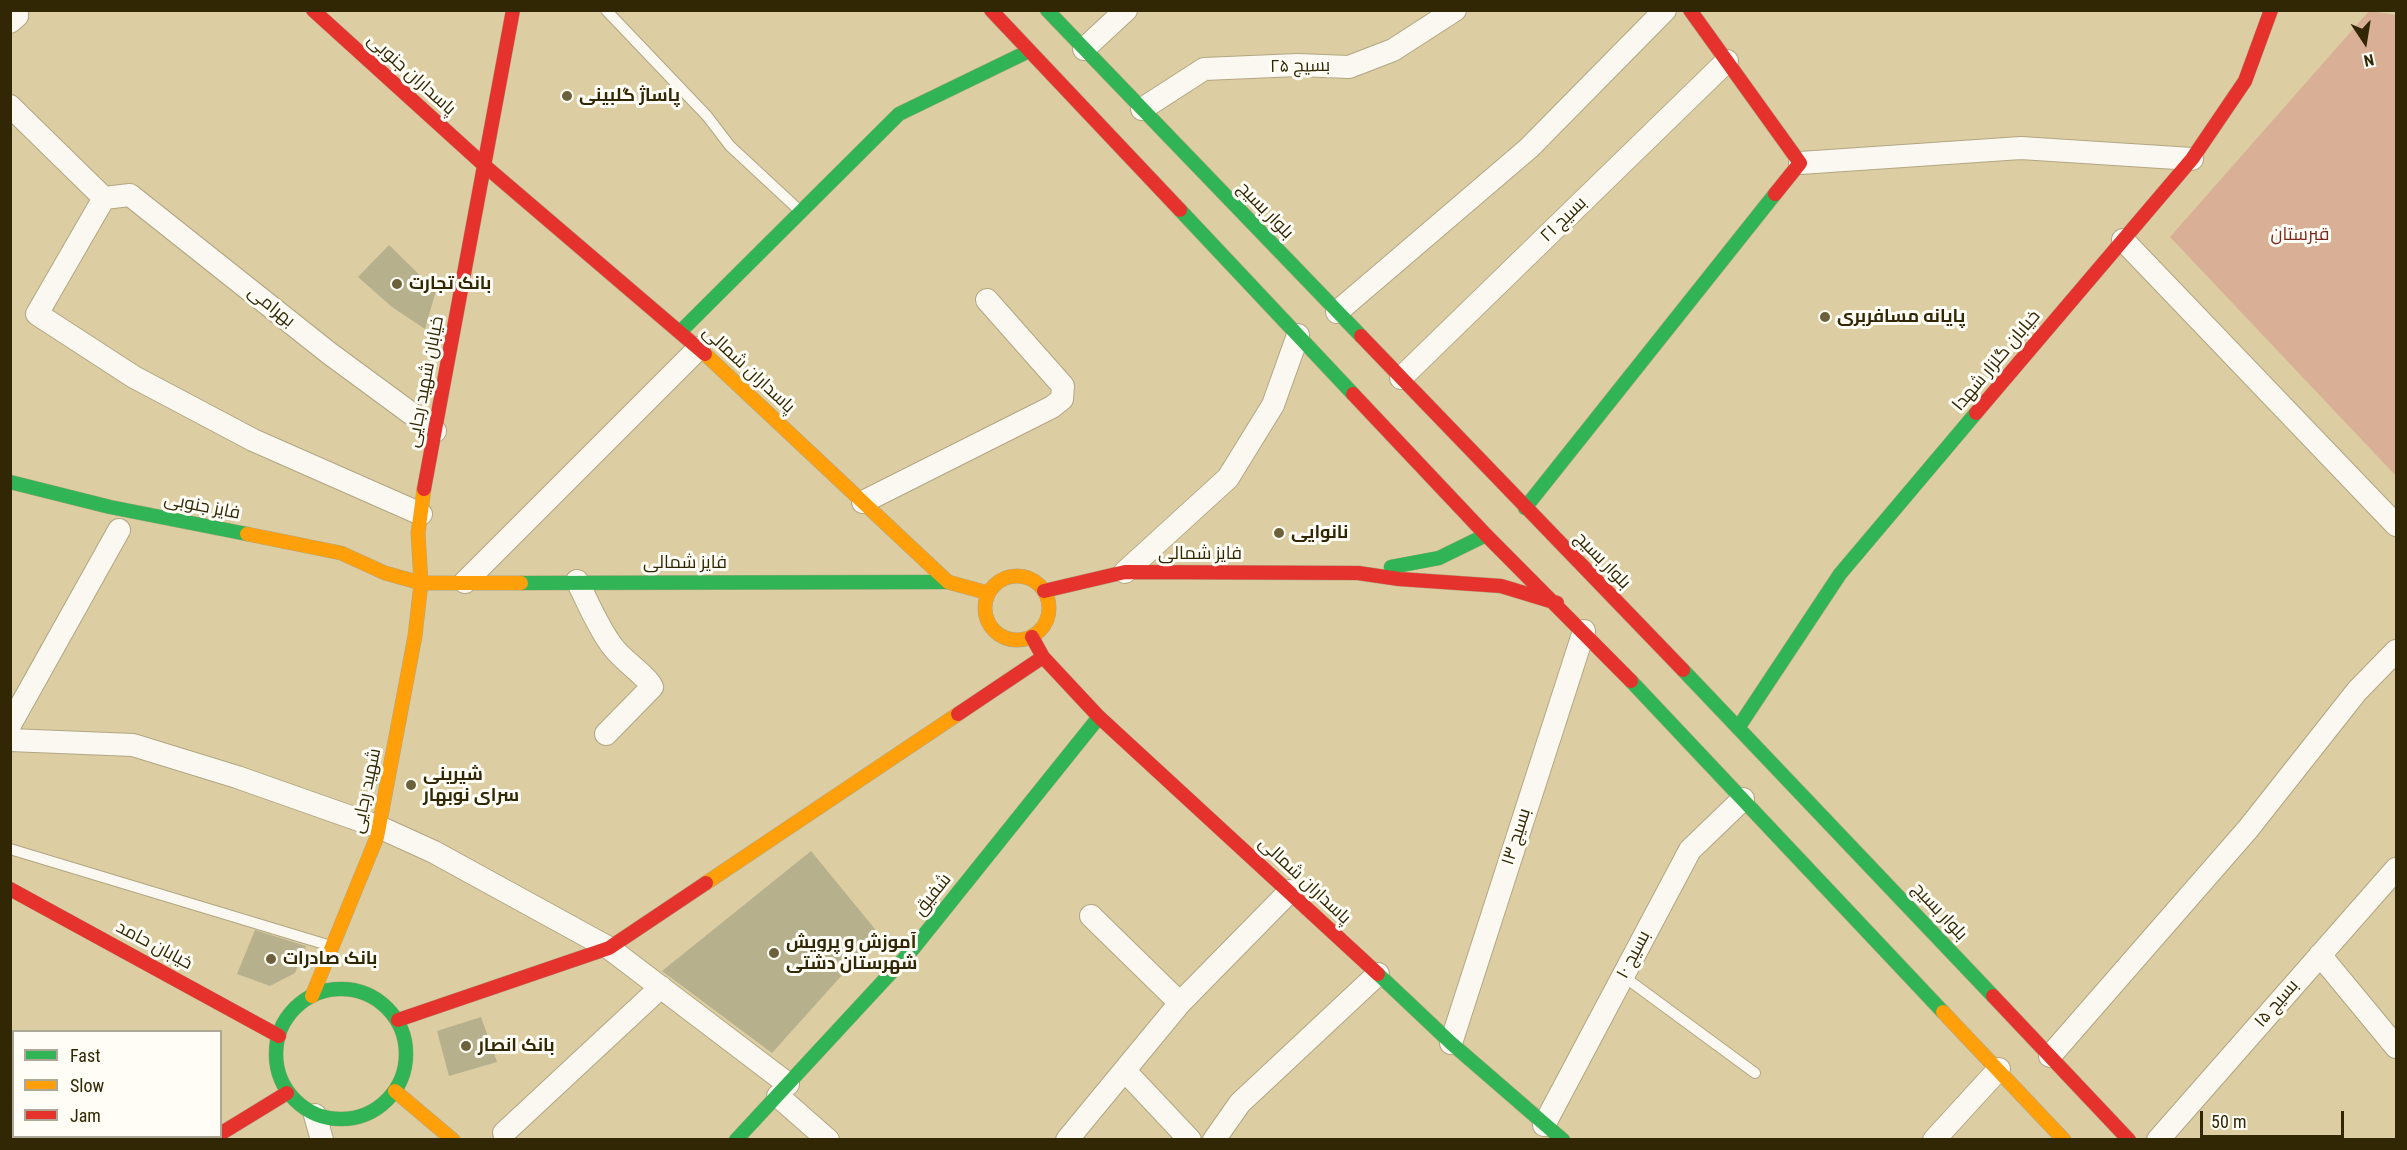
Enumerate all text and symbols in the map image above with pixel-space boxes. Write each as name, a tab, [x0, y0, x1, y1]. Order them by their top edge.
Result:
north arrow	[2335, 12, 2395, 72]
street label: پاسداران جنوبی	[362, 30, 460, 120]
text: N	[2362, 50, 2376, 70]
street label: بسیج ۲۵	[1270, 56, 1330, 78]
place label: پاساژ گلبینی	[579, 85, 680, 107]
marker: پاساژ گلبینی	[560, 89, 574, 103]
street label: بلوار بسیج	[1232, 178, 1298, 244]
street label: بسیج ۲۱	[1536, 193, 1592, 247]
park label: قبرستان	[2270, 224, 2330, 246]
place label: بانک تجارت	[409, 273, 491, 295]
marker: بانک تجارت	[390, 277, 404, 291]
street label: بهرامی	[243, 281, 299, 333]
place label: پایانه مسافربری	[1837, 306, 1965, 328]
street label: خیابان گلزار شهدا	[1949, 306, 2045, 416]
marker: پایانه مسافربری	[1818, 310, 1832, 324]
street label: خیابان شهید رجایی	[403, 314, 449, 450]
street label: پاسداران شمالی	[697, 322, 799, 418]
street label: فایز جنوبی	[162, 489, 242, 525]
place label: نانوایی	[1291, 522, 1348, 544]
marker: نانوایی	[1272, 526, 1286, 540]
street label: بلوار بسیج	[1569, 528, 1635, 594]
street label: فایز شمالی	[1158, 543, 1242, 565]
street label: فایز شمالی	[643, 552, 727, 574]
street label: شهید رجایی	[347, 746, 387, 836]
place label: شیرینی سرای نوبهار	[423, 764, 519, 806]
marker: شیرینی سرای نوبهار	[404, 778, 418, 792]
street label: بسیج ۱۳	[1498, 806, 1536, 868]
street label: پاسداران شمالی	[1253, 833, 1355, 929]
street label: شفیق	[910, 870, 956, 920]
street label: بلوار بسیج	[1907, 879, 1971, 945]
street label: خیابان حامد	[112, 917, 196, 975]
street label: بسیج ۱۰	[1612, 927, 1656, 983]
place label: آموزش و پرویش شهرستان دشتی	[786, 932, 917, 974]
marker: آموزش و پرویش شهرستان دشتی	[767, 946, 781, 960]
place label: بانک صادرات	[283, 948, 377, 970]
marker: بانک صادرات	[264, 952, 278, 966]
street label: بسیج ۱۵	[2250, 976, 2304, 1032]
legend	[12, 1030, 222, 1138]
place label: بانک انصار	[478, 1035, 555, 1057]
marker: بانک انصار	[459, 1039, 473, 1053]
text: Fast	[70, 1045, 101, 1066]
text: Slow	[70, 1075, 104, 1096]
scale bar	[2203, 1099, 2347, 1137]
text: Jam	[70, 1105, 101, 1126]
text: 50 m	[2211, 1111, 2246, 1132]

